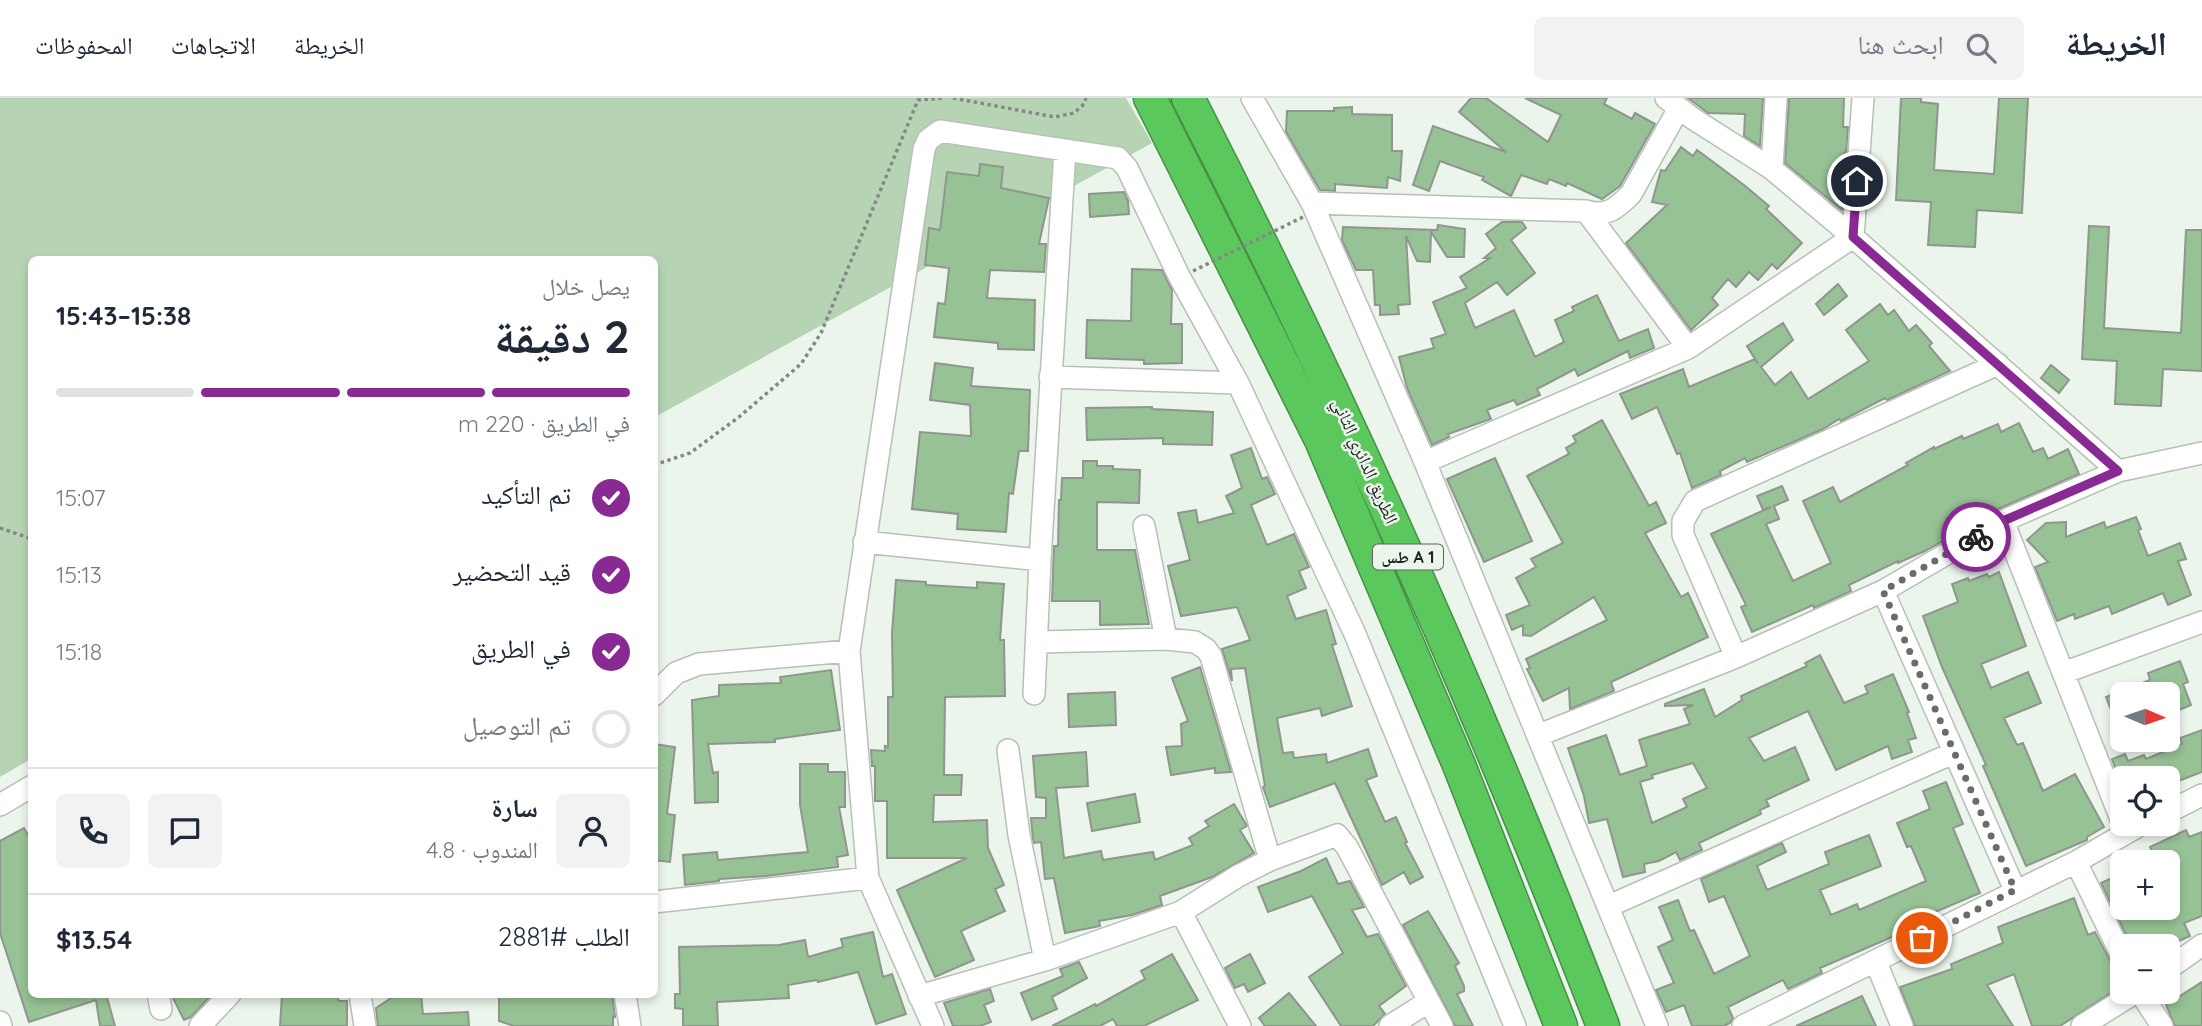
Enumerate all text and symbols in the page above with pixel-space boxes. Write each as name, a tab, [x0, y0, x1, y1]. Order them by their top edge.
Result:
search box	[1534, 17, 2024, 80]
text: الخريطة	[2066, 22, 2167, 63]
text: ابحث هنا	[1857, 28, 1944, 61]
icon: search	[1962, 29, 2000, 67]
text: المحفوظات	[35, 30, 133, 60]
text: الاتجاهات	[171, 30, 256, 60]
text: الخريطة	[294, 30, 365, 60]
pin	[1827, 151, 1887, 211]
icon: home	[1838, 162, 1876, 200]
text: يصل خلال	[542, 272, 630, 301]
text: 15:38–15:43	[56, 299, 191, 332]
text: 2 دقيقة	[494, 307, 630, 365]
street label: الطريق الدائري الثاني	[1324, 394, 1403, 529]
text: في الطريق · 220 m	[458, 409, 630, 438]
text: تم التأكيد	[481, 478, 571, 511]
icon: check	[592, 479, 630, 517]
text: 15:07	[56, 483, 106, 512]
courier	[1941, 502, 2011, 572]
icon: bike	[1957, 518, 1995, 556]
road number: طس A 1	[1373, 544, 1443, 570]
text: قيد التحضير	[453, 555, 571, 588]
icon: check	[592, 556, 630, 594]
text: 15:13	[56, 560, 102, 589]
text: في الطريق	[471, 632, 571, 665]
icon: check	[592, 633, 630, 671]
text: 15:18	[56, 637, 102, 666]
north arrow	[2110, 682, 2180, 752]
map controls	[2110, 682, 2180, 1004]
text: تم التوصيل	[463, 709, 571, 742]
button: locate	[2110, 766, 2180, 836]
text: سارة	[491, 791, 538, 824]
button: phone	[56, 794, 130, 868]
button: chat	[148, 794, 222, 868]
button: person	[556, 794, 630, 868]
text: المندوب · 4.8	[426, 835, 538, 864]
button: +	[2110, 850, 2180, 920]
pin	[1892, 908, 1952, 968]
icon: bag	[1903, 919, 1941, 957]
text: الطلب #2881	[498, 920, 630, 953]
text: $13.54	[56, 923, 132, 956]
button: −	[2110, 934, 2180, 1004]

